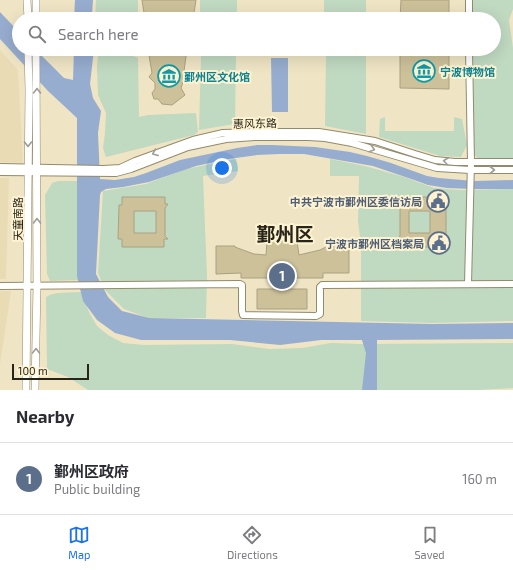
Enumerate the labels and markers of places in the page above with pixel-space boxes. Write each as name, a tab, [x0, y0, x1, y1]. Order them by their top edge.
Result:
museum icon: 宁波博物馆	[411, 58, 437, 84]
museum icon: 鄞州区文化馆	[156, 63, 182, 89]
place label: 宁波博物馆	[440, 65, 495, 78]
place label: 鄞州区文化馆	[184, 70, 250, 83]
public building icon: 中共宁波市鄞州区委信访局	[425, 188, 451, 214]
place label: 中共宁波市鄞州区委信访局	[290, 195, 422, 208]
public building icon: 宁波市鄞州区档案局	[426, 230, 452, 256]
place label: 宁波市鄞州区档案局	[325, 237, 424, 250]
pin: 1	[269, 261, 295, 291]

